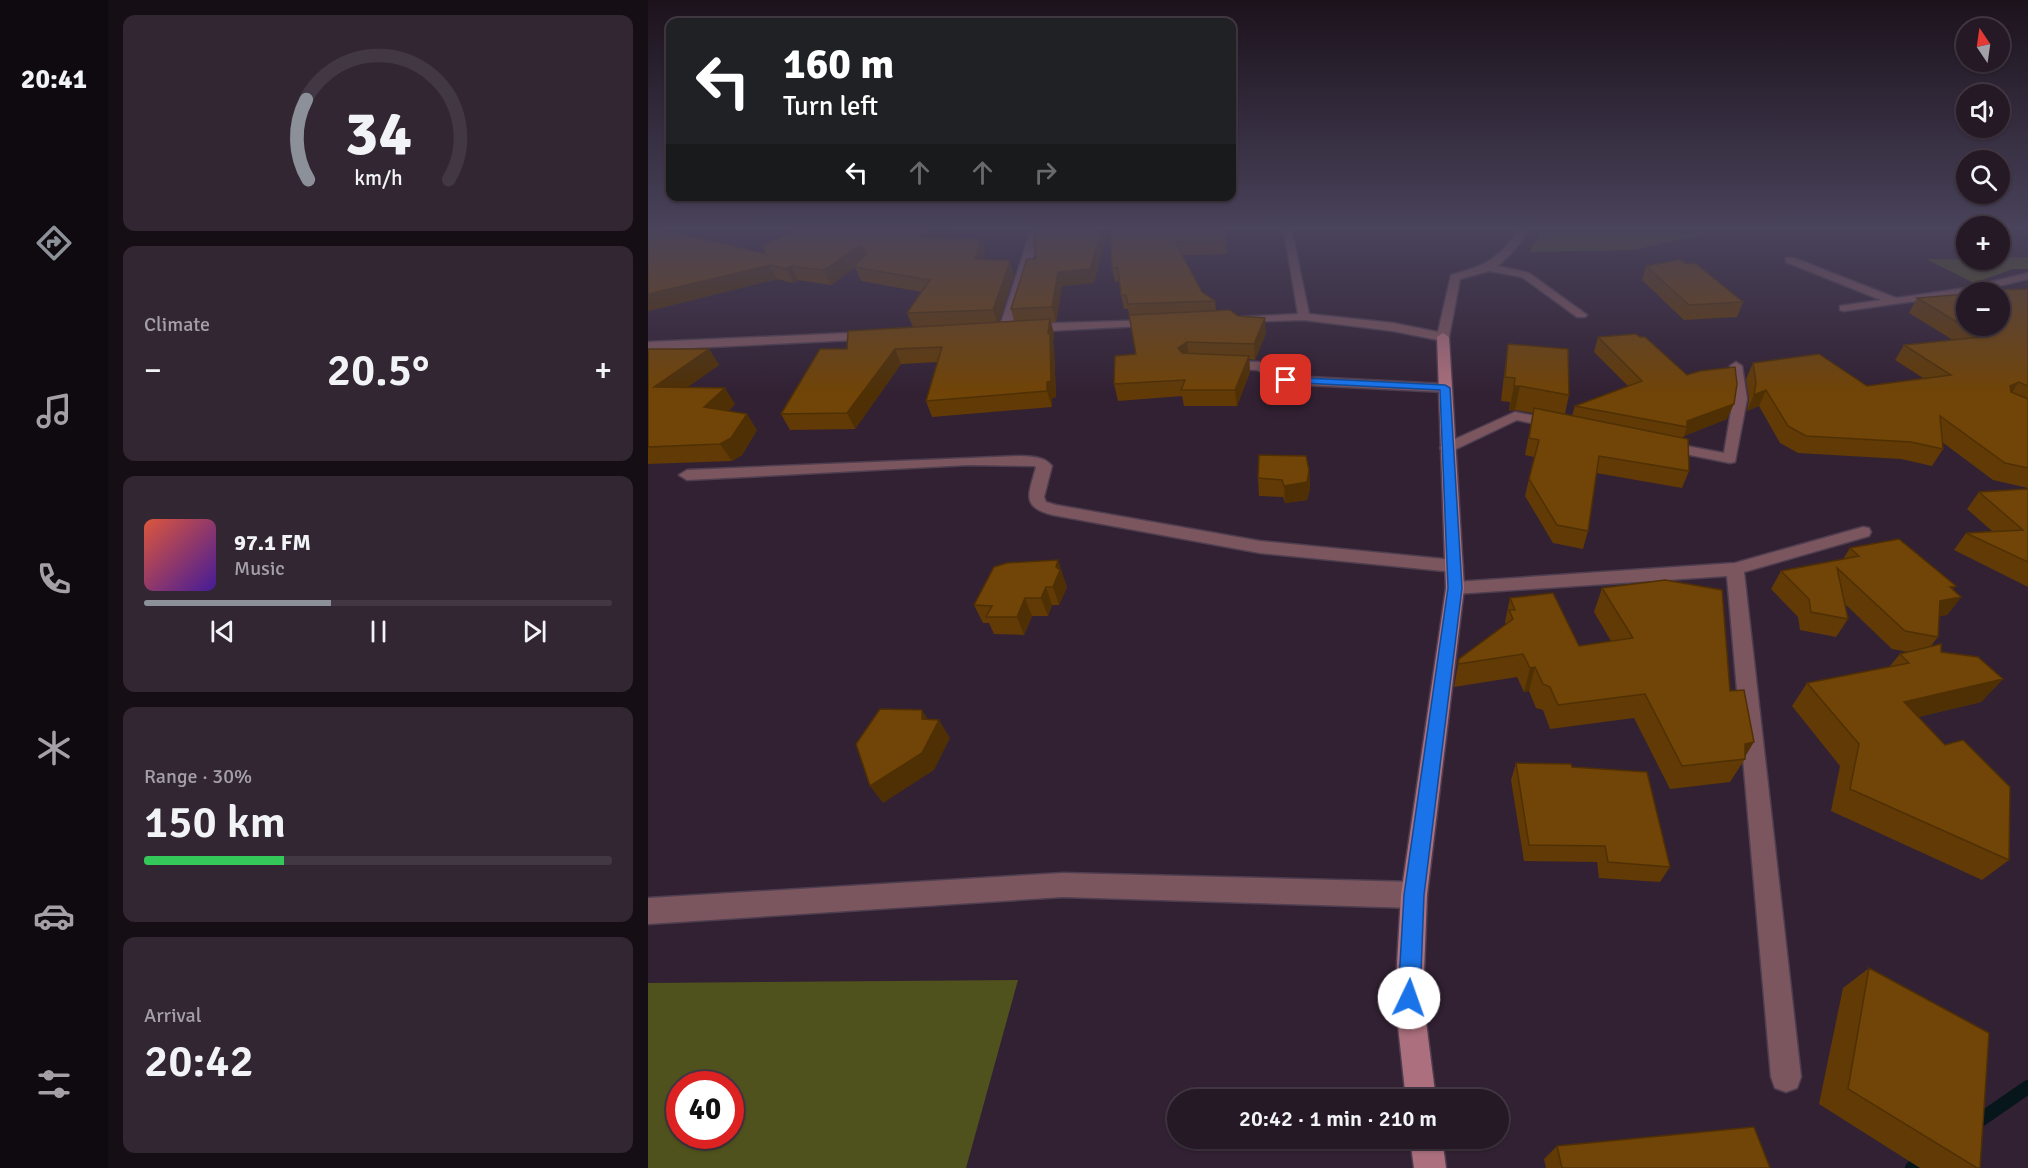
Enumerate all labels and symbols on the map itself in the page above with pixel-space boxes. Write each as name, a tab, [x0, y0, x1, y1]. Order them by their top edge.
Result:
north arrow	[1956, 18, 2010, 72]
pin	[1260, 354, 1311, 405]
position arrow	[1377, 966, 1441, 1030]
speed limit sign: 40	[666, 1071, 744, 1149]

